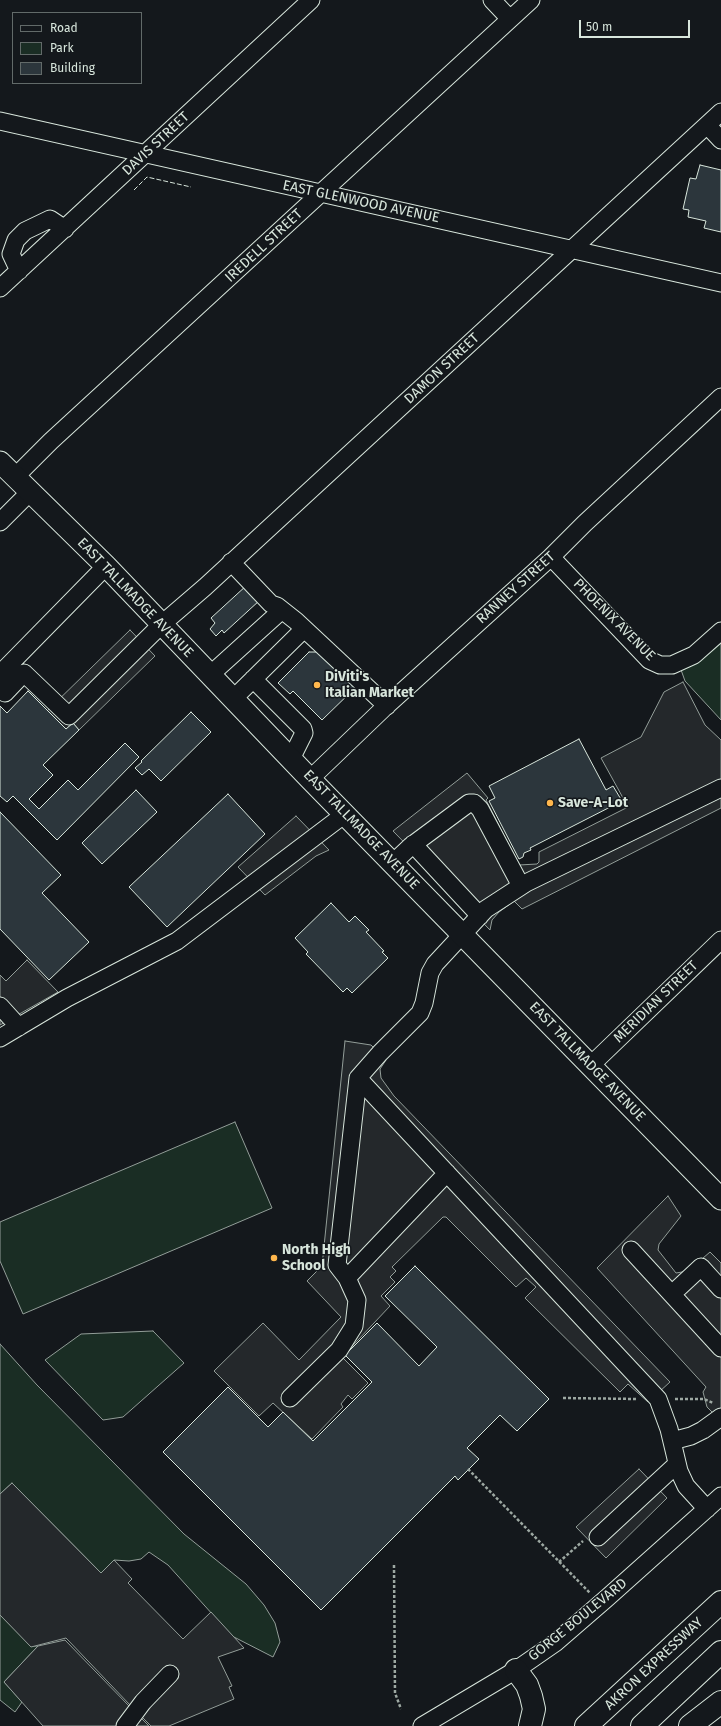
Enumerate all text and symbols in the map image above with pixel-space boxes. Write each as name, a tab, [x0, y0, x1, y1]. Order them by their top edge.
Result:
legend	[12, 12, 142, 84]
scale bar	[581, 12, 692, 38]
text: 50 m	[586, 20, 612, 34]
text: Road	[50, 21, 78, 35]
text: Park	[50, 41, 74, 55]
text: Building	[50, 61, 95, 75]
street label: DAVIS STREET	[119, 109, 193, 179]
street label: EAST GLENWOOD AVENUE	[281, 177, 441, 227]
street label: IREDELL STREET	[222, 206, 306, 286]
street label: DAMON STREET	[401, 330, 483, 408]
street label: EAST TALLMADGE AVENUE	[74, 535, 196, 661]
street label: RANNEY STREET	[473, 548, 559, 628]
street label: PHOENIX AVENUE	[569, 575, 659, 665]
place label: DiViti's Italian Market	[325, 669, 414, 702]
marker: DiViti's Italian Market	[312, 680, 322, 690]
street label: EAST TALLMADGE AVENUE	[300, 767, 422, 893]
place label: Save-A-Lot	[558, 795, 628, 811]
marker: Save-A-Lot	[545, 798, 555, 808]
street label: MERIDIAN STREET	[610, 958, 702, 1046]
street label: EAST TALLMADGE AVENUE	[526, 999, 648, 1125]
place label: North High School	[282, 1242, 351, 1274]
marker: North High School	[269, 1253, 279, 1263]
street label: GORGE BOULEVARD	[525, 1575, 631, 1665]
street label: AKRON EXPRESSWAY	[601, 1614, 707, 1714]

